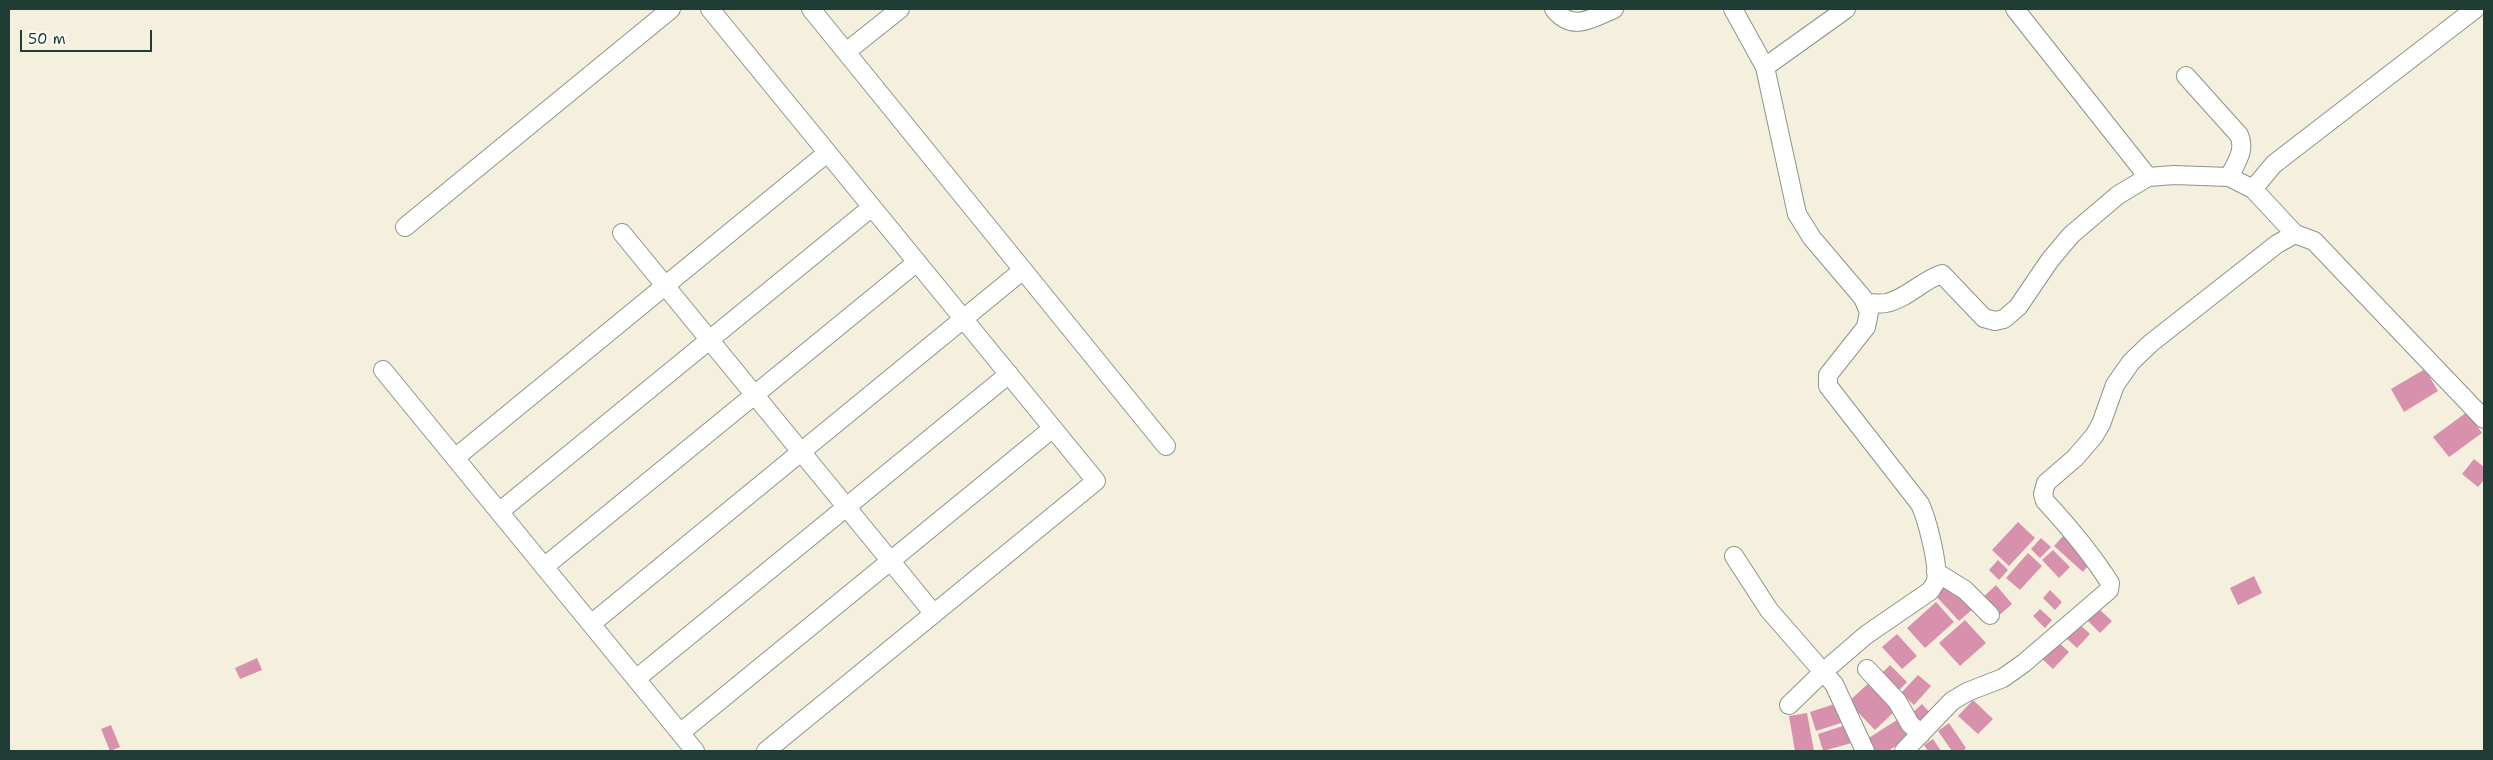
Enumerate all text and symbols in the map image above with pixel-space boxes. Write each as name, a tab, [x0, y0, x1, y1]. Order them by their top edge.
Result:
scale bar	[22, 20, 155, 52]
text: 50 m	[28, 29, 66, 49]

